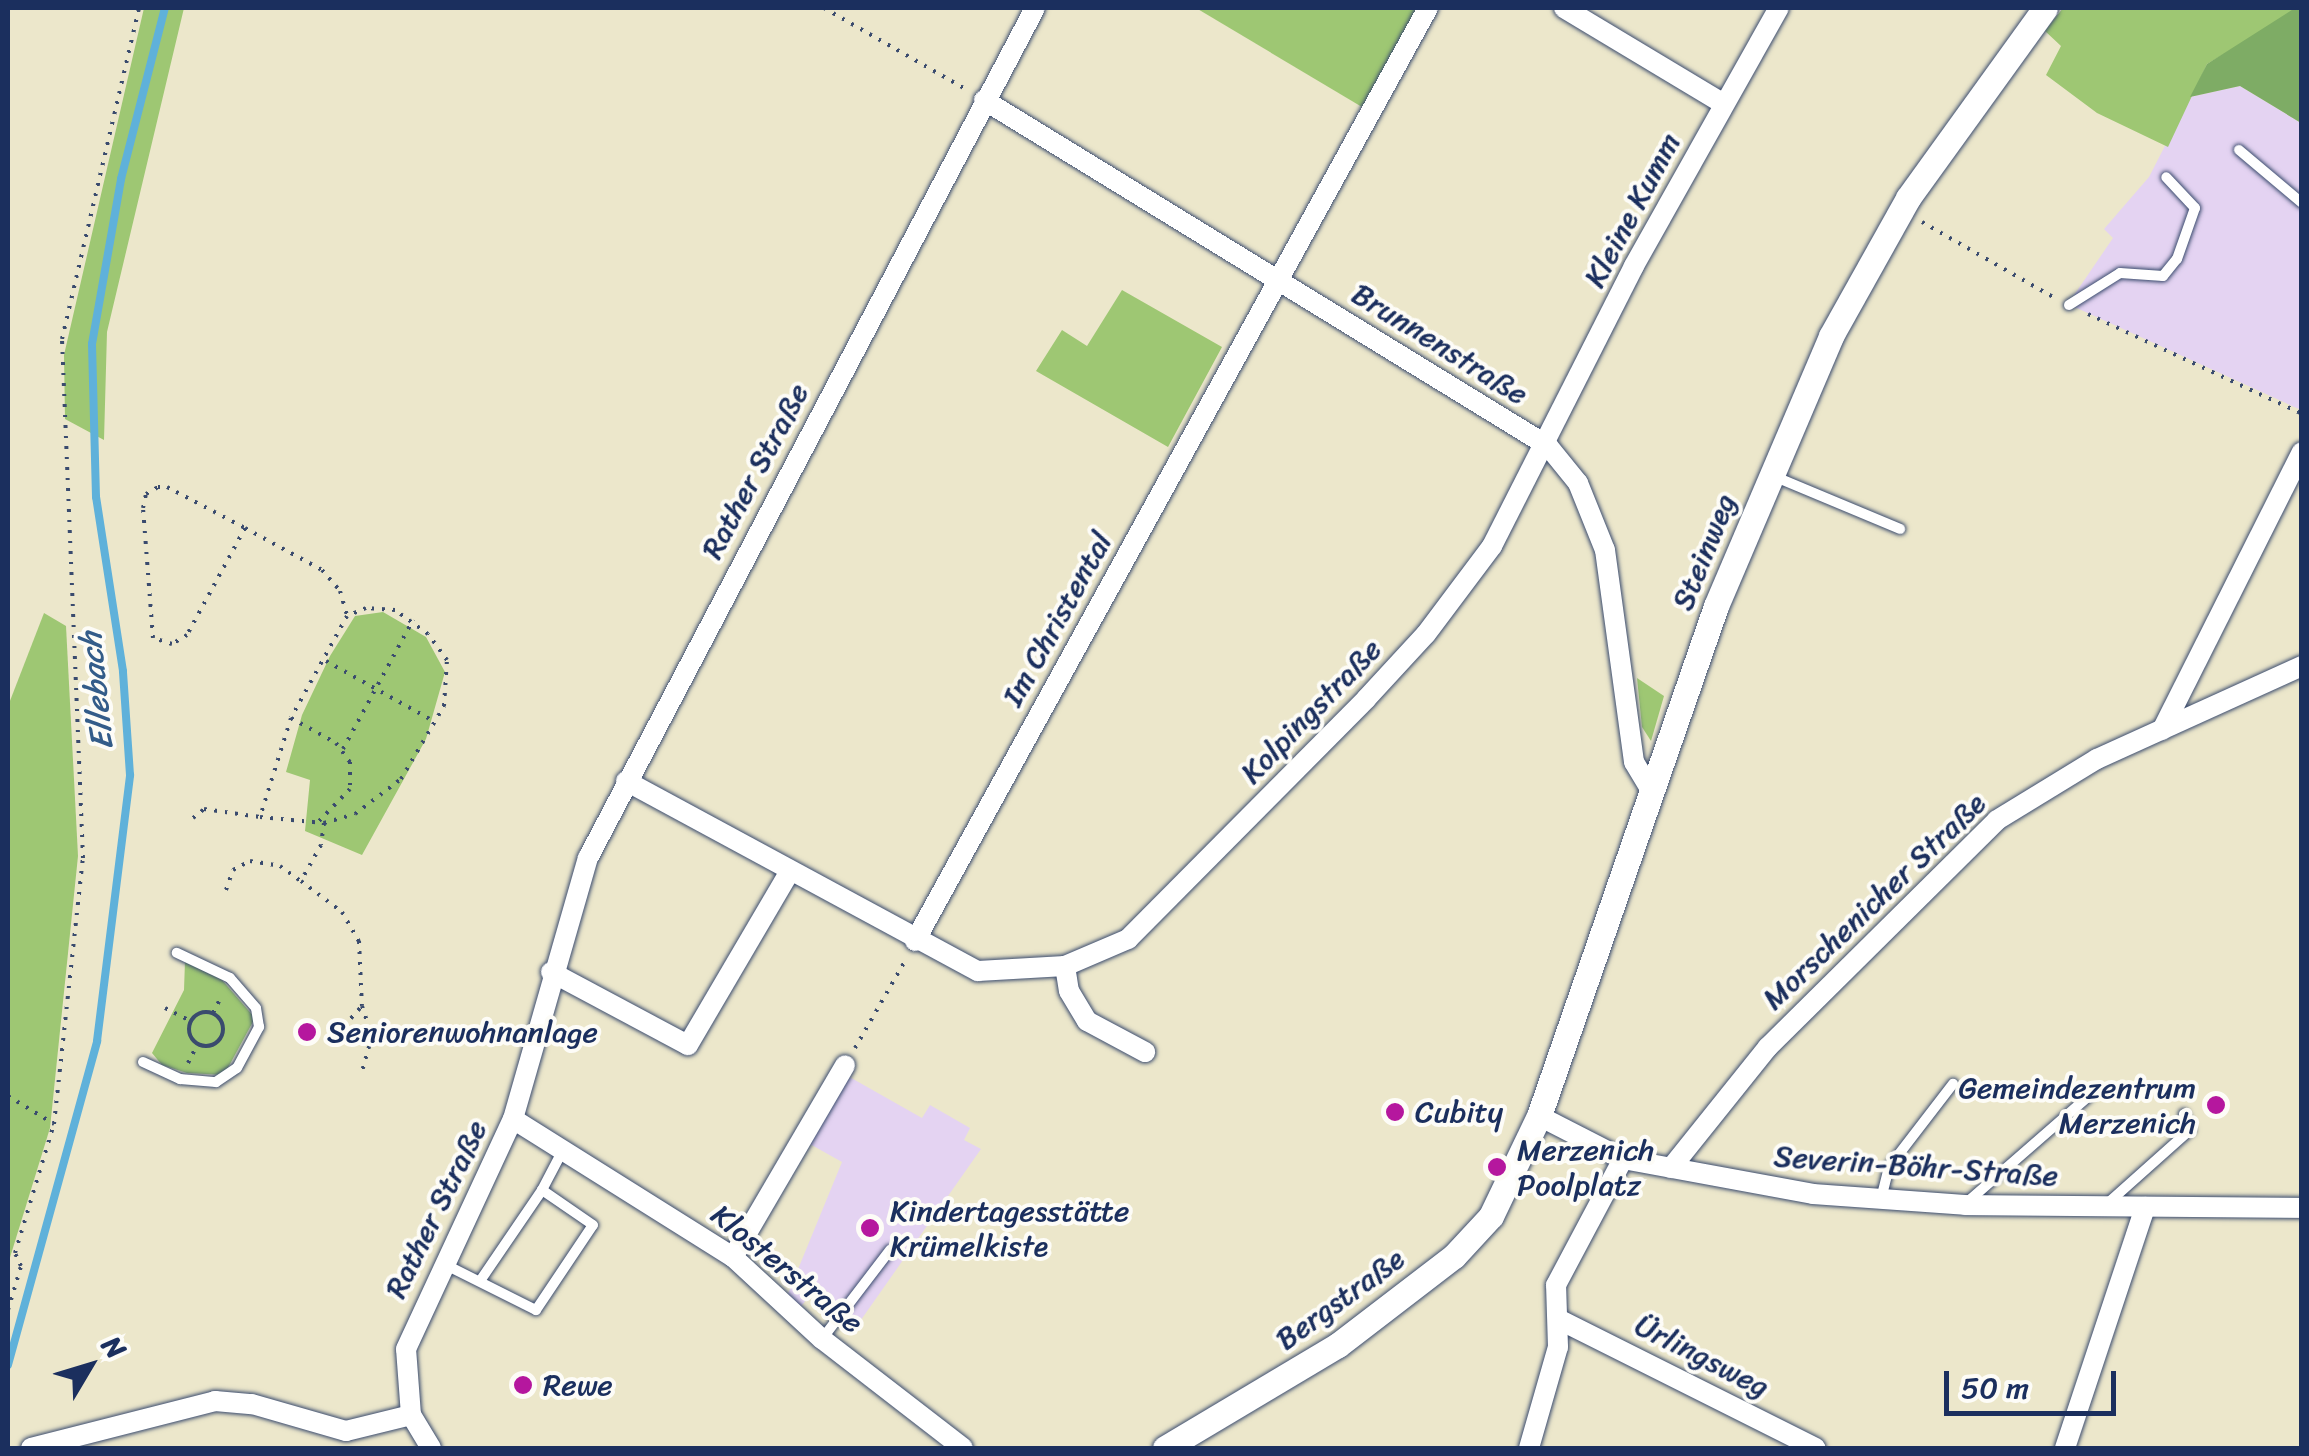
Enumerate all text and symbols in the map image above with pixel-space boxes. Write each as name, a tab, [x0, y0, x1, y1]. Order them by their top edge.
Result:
street label: Kleine Kumm	[1576, 127, 1688, 293]
street label: Brunnenstraße	[1345, 276, 1535, 412]
street label: Rather Straße	[694, 377, 816, 565]
street label: Steinweg	[1664, 489, 1744, 615]
street label: Im Christental	[995, 527, 1119, 711]
water label: Ellebach	[72, 630, 122, 752]
street label: Kolpingstraße	[1233, 631, 1389, 791]
street label: Morschenicher Straße	[1754, 785, 1994, 1017]
place label: Seniorenwohnanlage	[327, 1014, 598, 1050]
marker: Seniorenwohnanlage	[296, 1021, 318, 1043]
place label: Gemeindezentrum Merzenich	[1958, 1070, 2196, 1140]
place label: Cubity	[1415, 1094, 1503, 1130]
marker: Gemeindezentrum Merzenich	[2205, 1094, 2227, 1116]
marker: Cubity	[1384, 1101, 1406, 1123]
street label: Rather Straße	[378, 1114, 494, 1304]
place label: Merzenich Poolplatz	[1517, 1132, 1654, 1202]
street label: Severin-Böhr-Straße	[1773, 1138, 2059, 1194]
marker: Merzenich Poolplatz	[1486, 1156, 1508, 1178]
place label: Kindertagesstätte Krümelkiste	[890, 1193, 1129, 1264]
street label: Klosterstraße	[704, 1197, 870, 1341]
marker: Kindertagesstätte Krümelkiste	[859, 1217, 881, 1239]
street label: Bergstraße	[1269, 1240, 1411, 1358]
street label: Ürlingsweg	[1629, 1307, 1775, 1405]
north arrow	[40, 1316, 140, 1416]
text: N	[89, 1324, 139, 1370]
scale bar	[1949, 1351, 2122, 1413]
text: 50 m	[1961, 1361, 2029, 1415]
place label: Rewe	[543, 1367, 613, 1403]
marker: Rewe	[512, 1374, 534, 1396]

